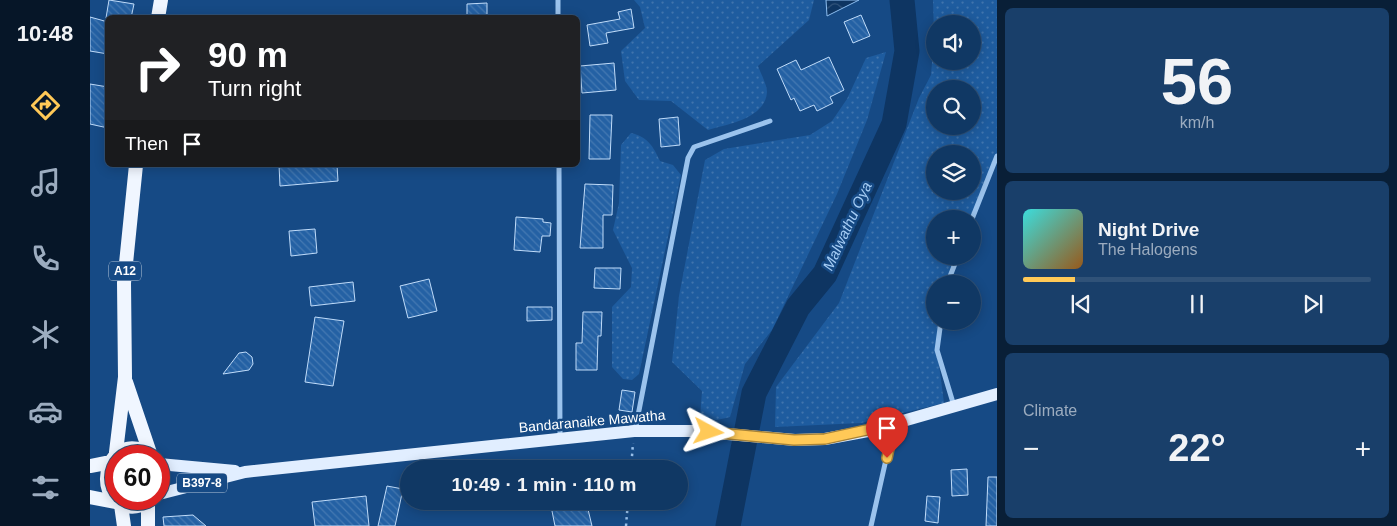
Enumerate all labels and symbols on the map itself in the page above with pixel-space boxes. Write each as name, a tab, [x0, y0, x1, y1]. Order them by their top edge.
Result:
water label: Malwathu Oya	[819, 179, 875, 273]
road number: A12	[109, 262, 141, 280]
position arrow	[682, 405, 734, 457]
street label: Bandaranaike Mawatha	[518, 407, 666, 435]
pin	[866, 407, 908, 458]
speed limit sign: 60	[105, 445, 170, 510]
road number: B397-8	[177, 473, 227, 492]

